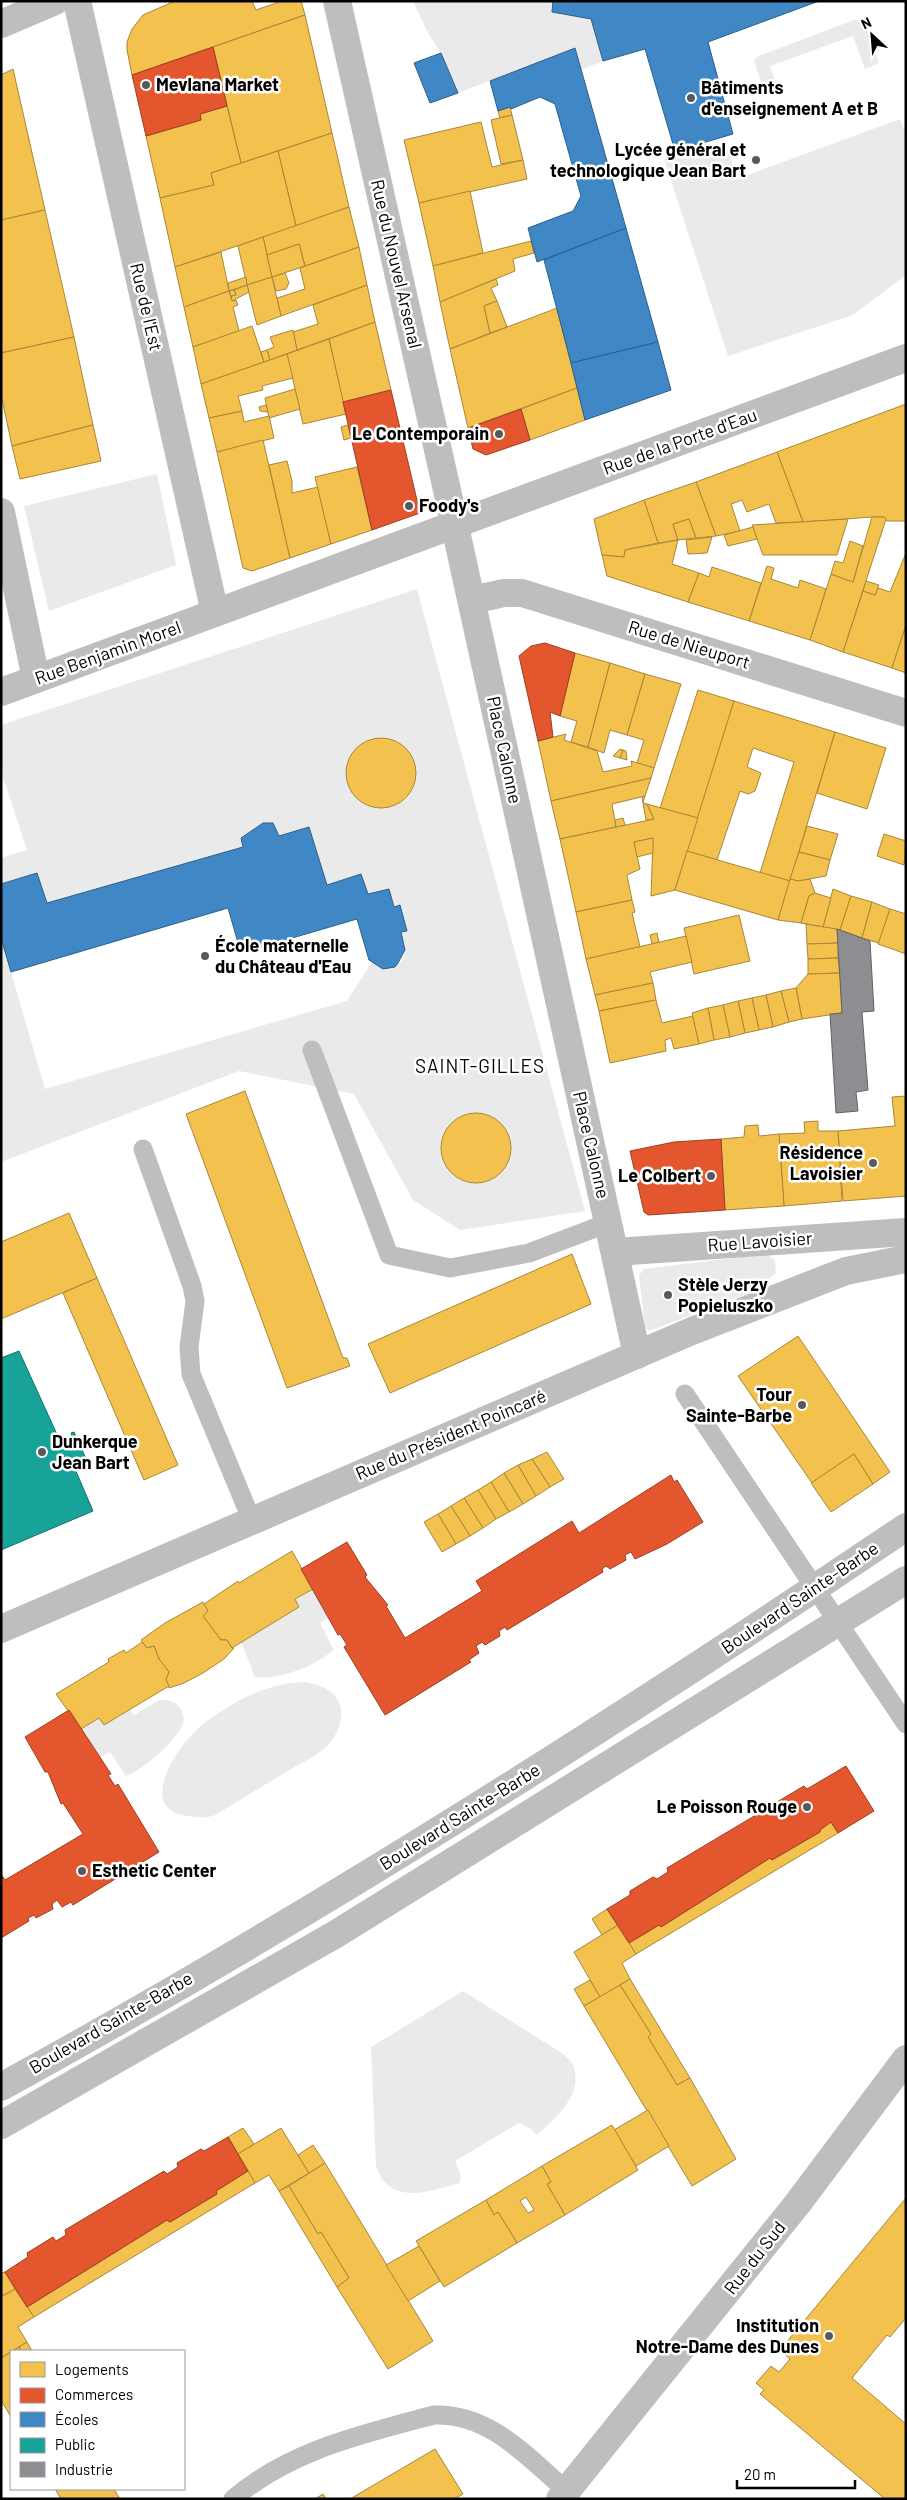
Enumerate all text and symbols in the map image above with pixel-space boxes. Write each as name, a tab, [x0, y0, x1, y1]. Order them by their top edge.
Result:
north arrow	[847, 10, 897, 60]
text: N	[858, 13, 874, 33]
place label: Mevlana Market	[156, 73, 279, 95]
place label: Bâtiments d'enseignement A et B	[701, 76, 878, 119]
marker: Mevlana Market	[140, 79, 152, 91]
marker: Bâtiments d'enseignement A et B	[685, 92, 697, 104]
place label: Lycée général et technologique Jean Bart	[550, 138, 746, 181]
marker: Lycée général et technologique Jean Bart	[750, 154, 762, 166]
street label: Rue du Nouvel Arsenal	[367, 177, 427, 350]
street label: Rue de l'Est	[126, 261, 168, 353]
street label: Rue de la Porte d'Eau	[600, 403, 760, 479]
place label: Le Contemporain	[352, 422, 489, 444]
marker: Le Contemporain	[493, 428, 505, 440]
place label: Foody's	[419, 494, 479, 516]
marker: Foody's	[403, 500, 415, 512]
street label: Rue Benjamin Morel	[32, 615, 184, 689]
street label: Rue de Nieuport	[626, 615, 753, 673]
street label: Place Calonne	[483, 694, 527, 806]
place label: École maternelle du Château d'Eau	[215, 934, 351, 977]
marker: École maternelle du Château d'Eau	[199, 950, 211, 962]
district label: SAINT-GILLES	[415, 1054, 545, 1077]
street label: Place Calonne	[569, 1089, 615, 1201]
place label: Résidence Lavoisier	[780, 1141, 863, 1184]
marker: Résidence Lavoisier	[867, 1157, 879, 1169]
place label: Le Colbert	[618, 1164, 701, 1186]
marker: Le Colbert	[705, 1170, 717, 1182]
street label: Rue Lavoisier	[707, 1226, 814, 1256]
place label: Stèle Jerzy Popieluszko	[678, 1273, 773, 1316]
marker: Stèle Jerzy Popieluszko	[662, 1289, 674, 1301]
place label: Tour Sainte-Barbe	[686, 1383, 792, 1426]
street label: Rue du Président Poincaré	[352, 1384, 549, 1484]
marker: Tour Sainte-Barbe	[796, 1399, 808, 1411]
place label: Dunkerque Jean Bart	[52, 1430, 138, 1473]
marker: Dunkerque Jean Bart	[36, 1446, 48, 1458]
street label: Boulevard Sainte-Barbe	[717, 1536, 882, 1658]
street label: Boulevard Sainte-Barbe	[375, 1758, 544, 1874]
place label: Le Poisson Rouge	[656, 1795, 797, 1817]
marker: Le Poisson Rouge	[801, 1801, 813, 1813]
place label: Esthetic Center	[92, 1859, 217, 1881]
marker: Esthetic Center	[76, 1865, 88, 1877]
street label: Boulevard Sainte-Barbe	[25, 1966, 196, 2078]
street label: Rue du Sud	[719, 2216, 790, 2298]
place label: Institution Notre-Dame des Dunes	[636, 2314, 819, 2357]
marker: Institution Notre-Dame des Dunes	[823, 2330, 835, 2342]
legend	[10, 2350, 185, 2490]
text: Logements	[55, 2360, 129, 2378]
text: Commerces	[55, 2385, 133, 2403]
text: Écoles	[55, 2410, 99, 2428]
text: Public	[55, 2435, 95, 2453]
scale bar	[737, 2458, 854, 2490]
text: Industrie	[55, 2460, 113, 2478]
text: 20 m	[744, 2465, 776, 2483]

